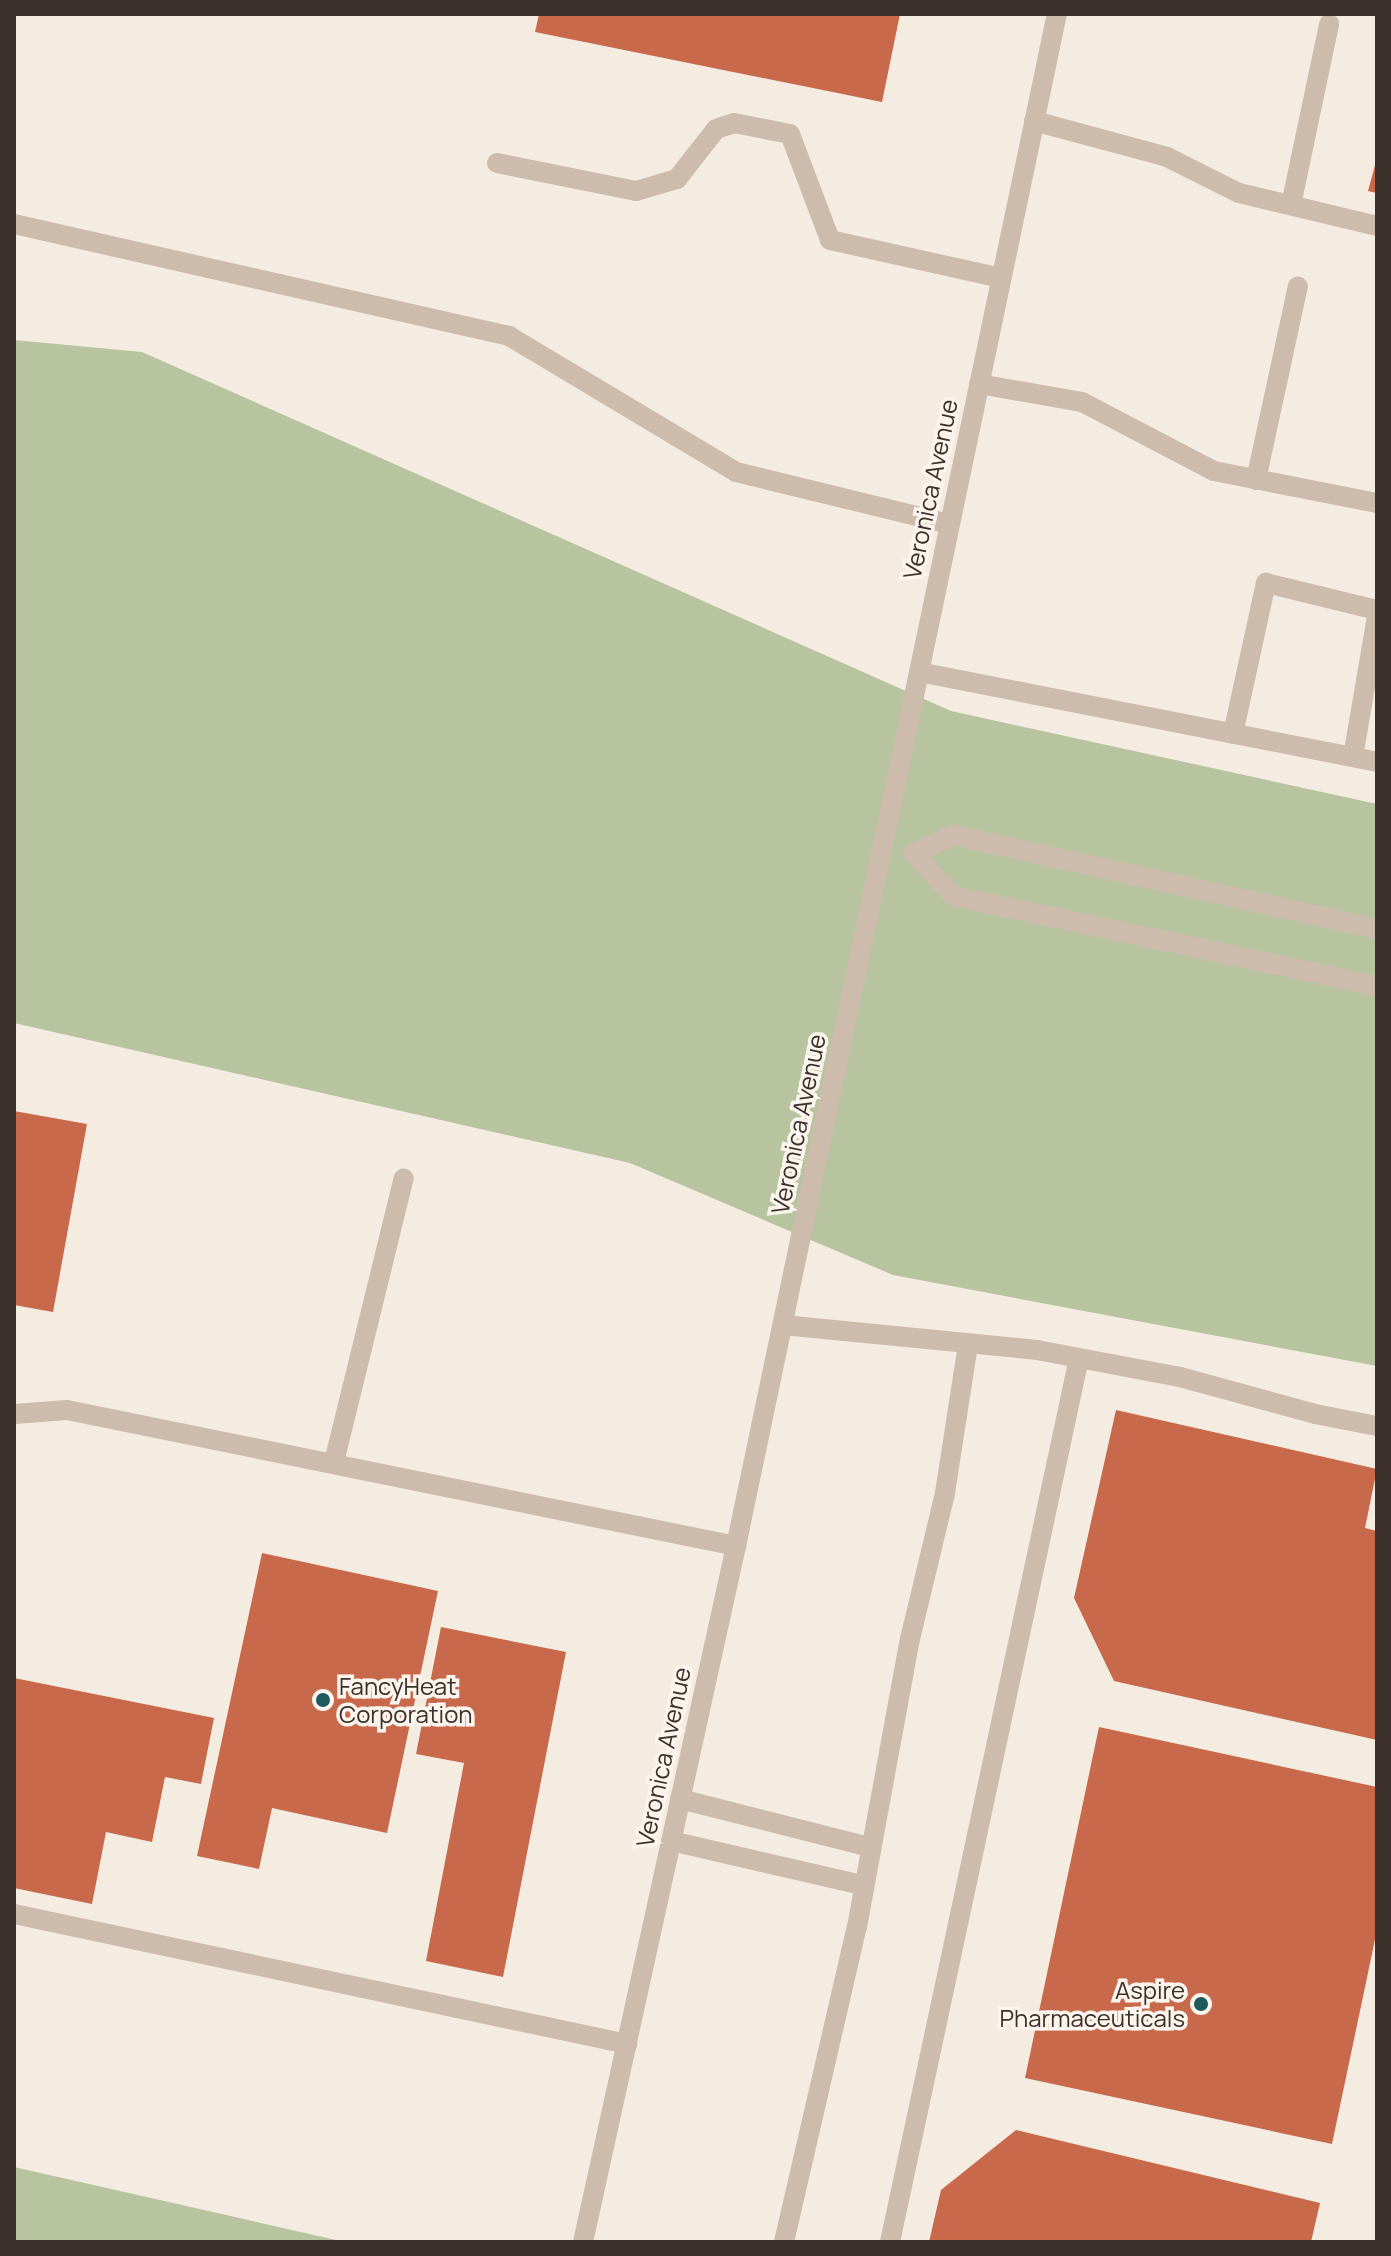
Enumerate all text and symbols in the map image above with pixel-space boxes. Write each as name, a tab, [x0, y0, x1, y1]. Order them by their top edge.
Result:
street label: Veronica Avenue	[897, 396, 963, 582]
street label: Veronica Avenue	[765, 1031, 831, 1217]
street label: Veronica Avenue	[630, 1664, 696, 1850]
place label: FancyHeat Corporation	[339, 1672, 473, 1728]
marker: FancyHeat Corporation	[314, 1691, 332, 1709]
place label: Aspire Pharmaceuticals	[999, 1976, 1185, 2032]
marker: Aspire Pharmaceuticals	[1192, 1995, 1210, 2013]

